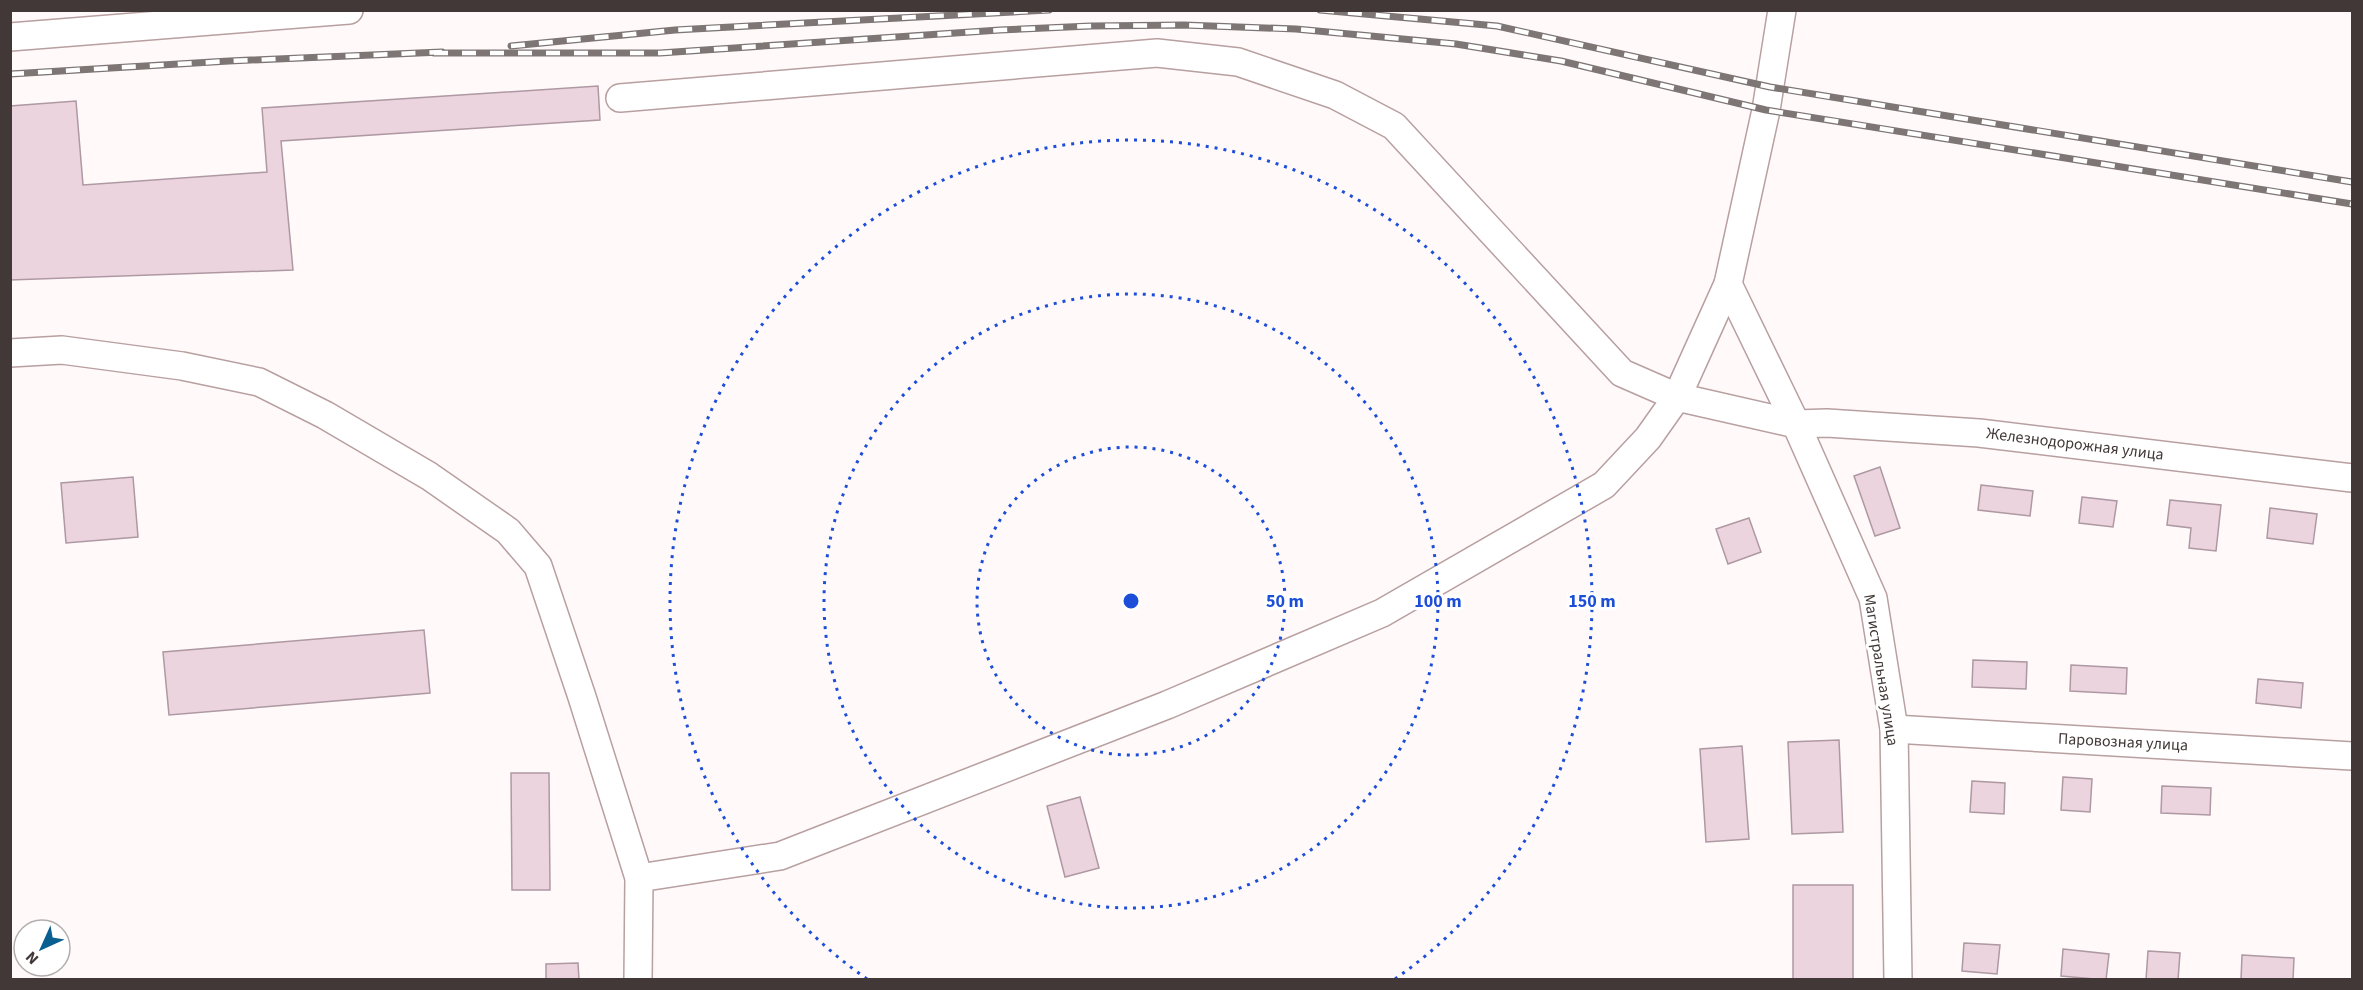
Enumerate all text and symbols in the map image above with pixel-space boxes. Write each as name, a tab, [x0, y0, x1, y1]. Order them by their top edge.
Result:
street label: Железнодорожная улица	[1985, 422, 2165, 466]
text: 50 m	[1266, 589, 1304, 614]
text: 100 m	[1414, 589, 1462, 614]
text: 150 m	[1568, 589, 1616, 614]
centre of rings	[1121, 591, 1141, 611]
street label: Магистральная улица	[1858, 593, 1904, 747]
street label: Паровозная улица	[2057, 728, 2189, 756]
north arrow	[12, 918, 72, 978]
text: N	[21, 946, 44, 969]

